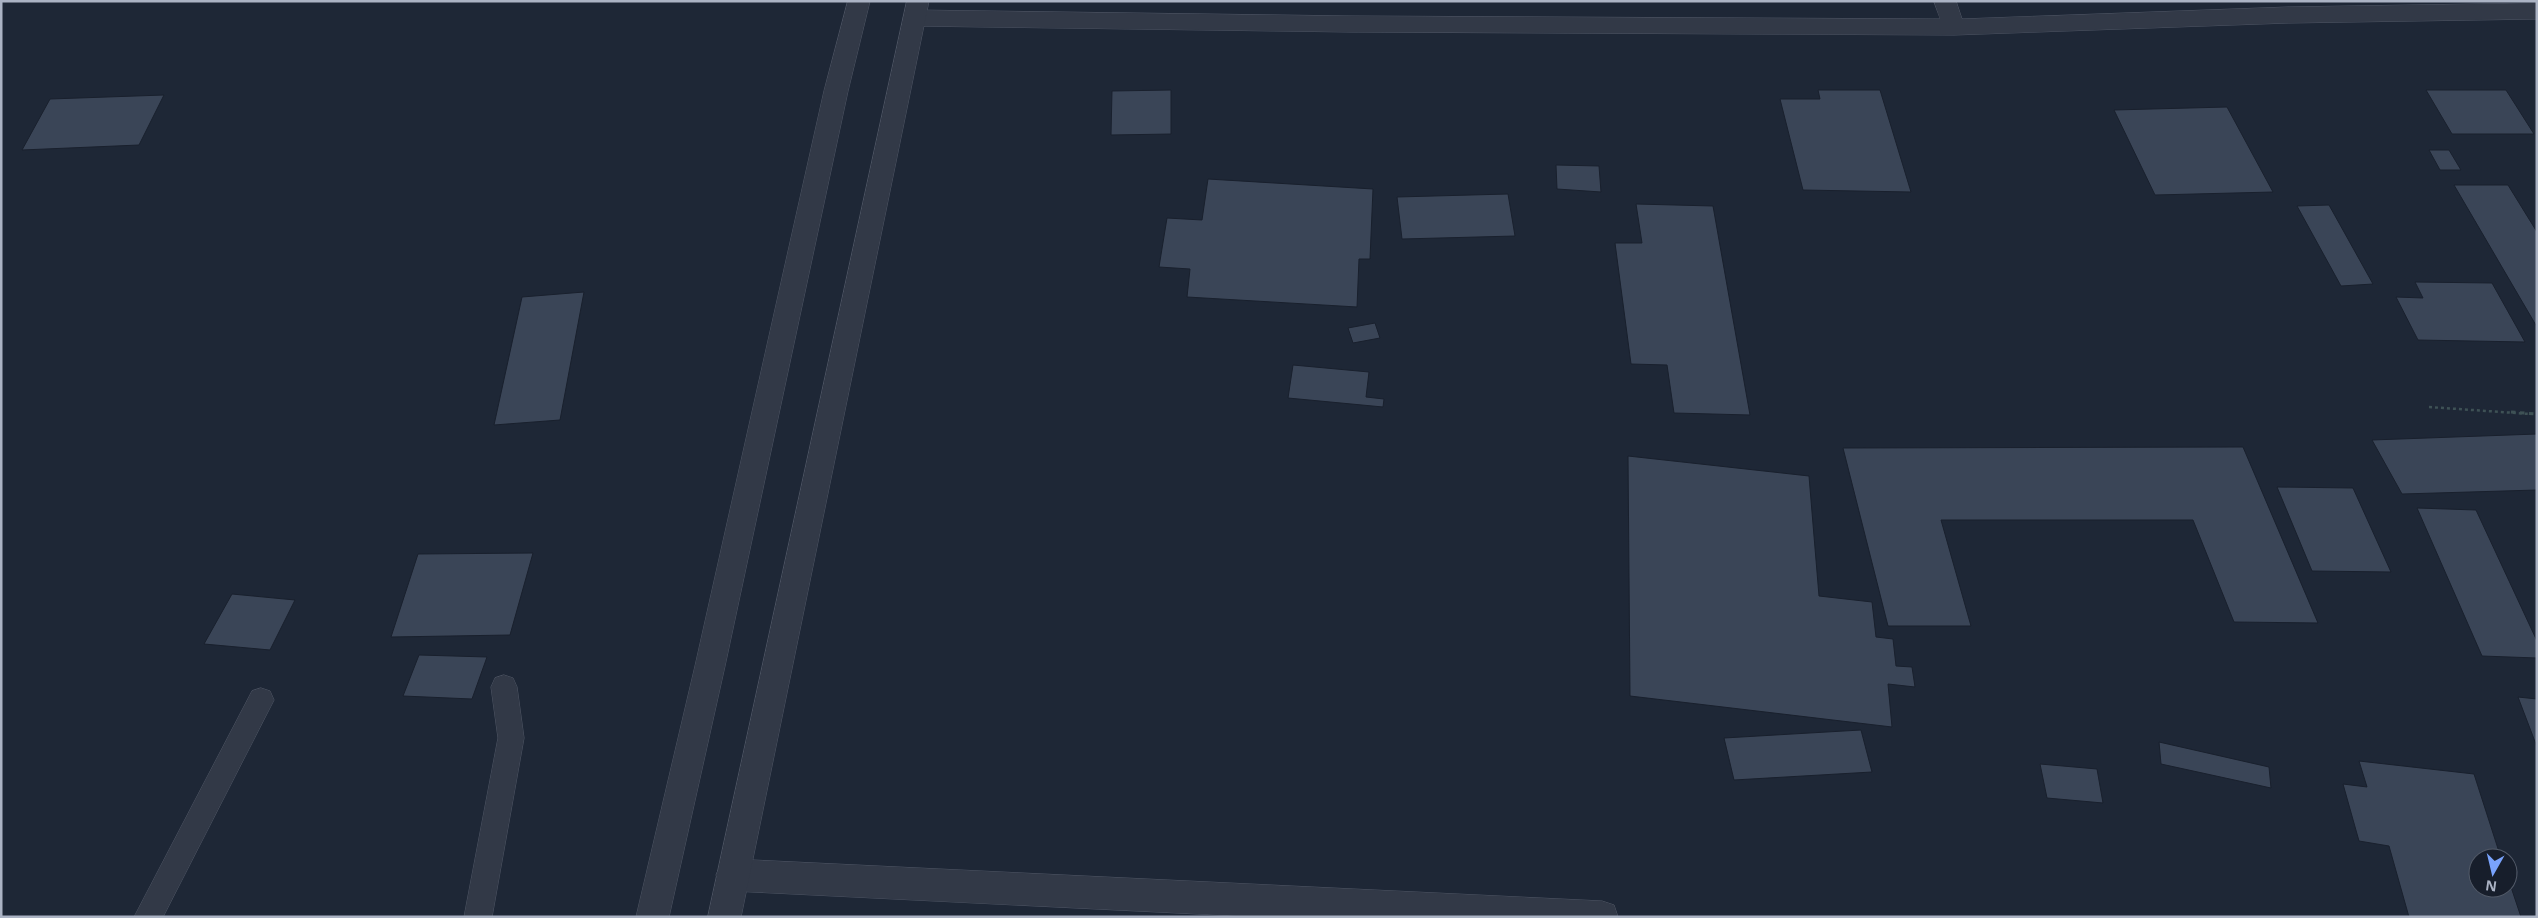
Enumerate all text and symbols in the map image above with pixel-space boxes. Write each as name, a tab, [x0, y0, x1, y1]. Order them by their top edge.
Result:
north arrow	[2468, 848, 2518, 898]
text: N	[2484, 876, 2498, 897]

